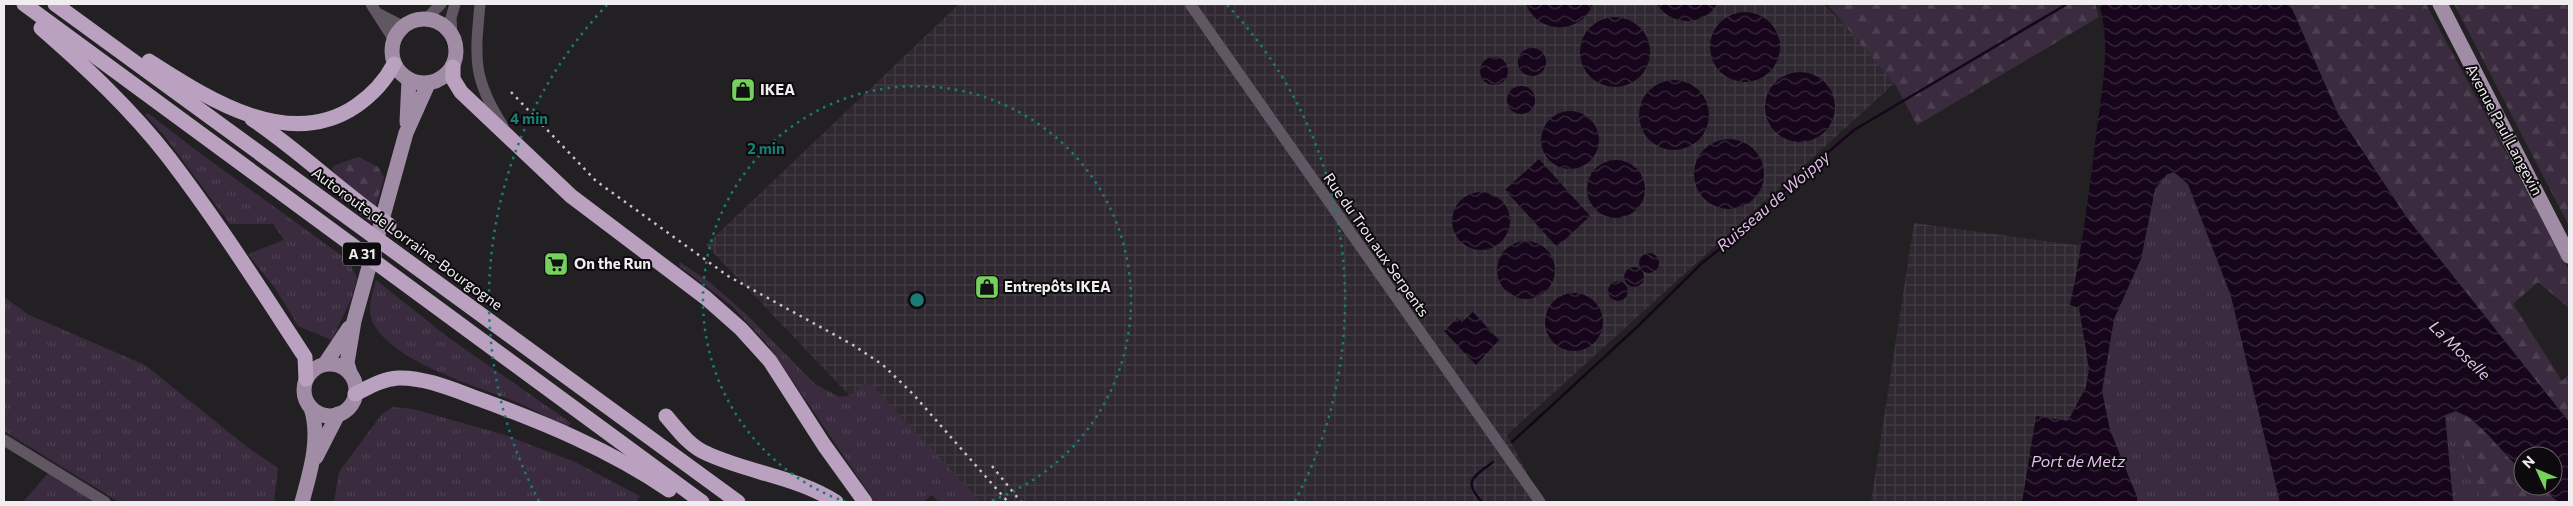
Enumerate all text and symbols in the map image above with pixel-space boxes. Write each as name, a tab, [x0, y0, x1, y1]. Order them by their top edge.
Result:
street label: Avenue Paul Langevin	[2463, 61, 2547, 198]
shop icon: IKEA	[730, 77, 756, 103]
place label: IKEA	[760, 80, 795, 98]
text: 4 min	[510, 109, 548, 127]
text: 2 min	[747, 139, 785, 157]
water label: Ruisseau de Woippy	[1712, 146, 1834, 255]
street label: Autoroute de Lorraine-Bourgogne	[309, 163, 507, 314]
street label: Rue du Trou aux Serpents	[1320, 169, 1433, 320]
road number: A 31	[343, 242, 381, 266]
supermarket icon: On the Run	[543, 251, 569, 277]
place label: On the Run	[574, 254, 651, 272]
shop icon: Entrepôts IKEA	[974, 274, 1000, 300]
place label: Entrepôts IKEA	[1004, 277, 1111, 295]
centre of rings	[908, 291, 926, 309]
water label: La Moselle	[2426, 316, 2495, 384]
north arrow	[2513, 446, 2563, 496]
water label: Port de Metz	[2031, 451, 2125, 470]
text: N	[2519, 452, 2538, 471]

